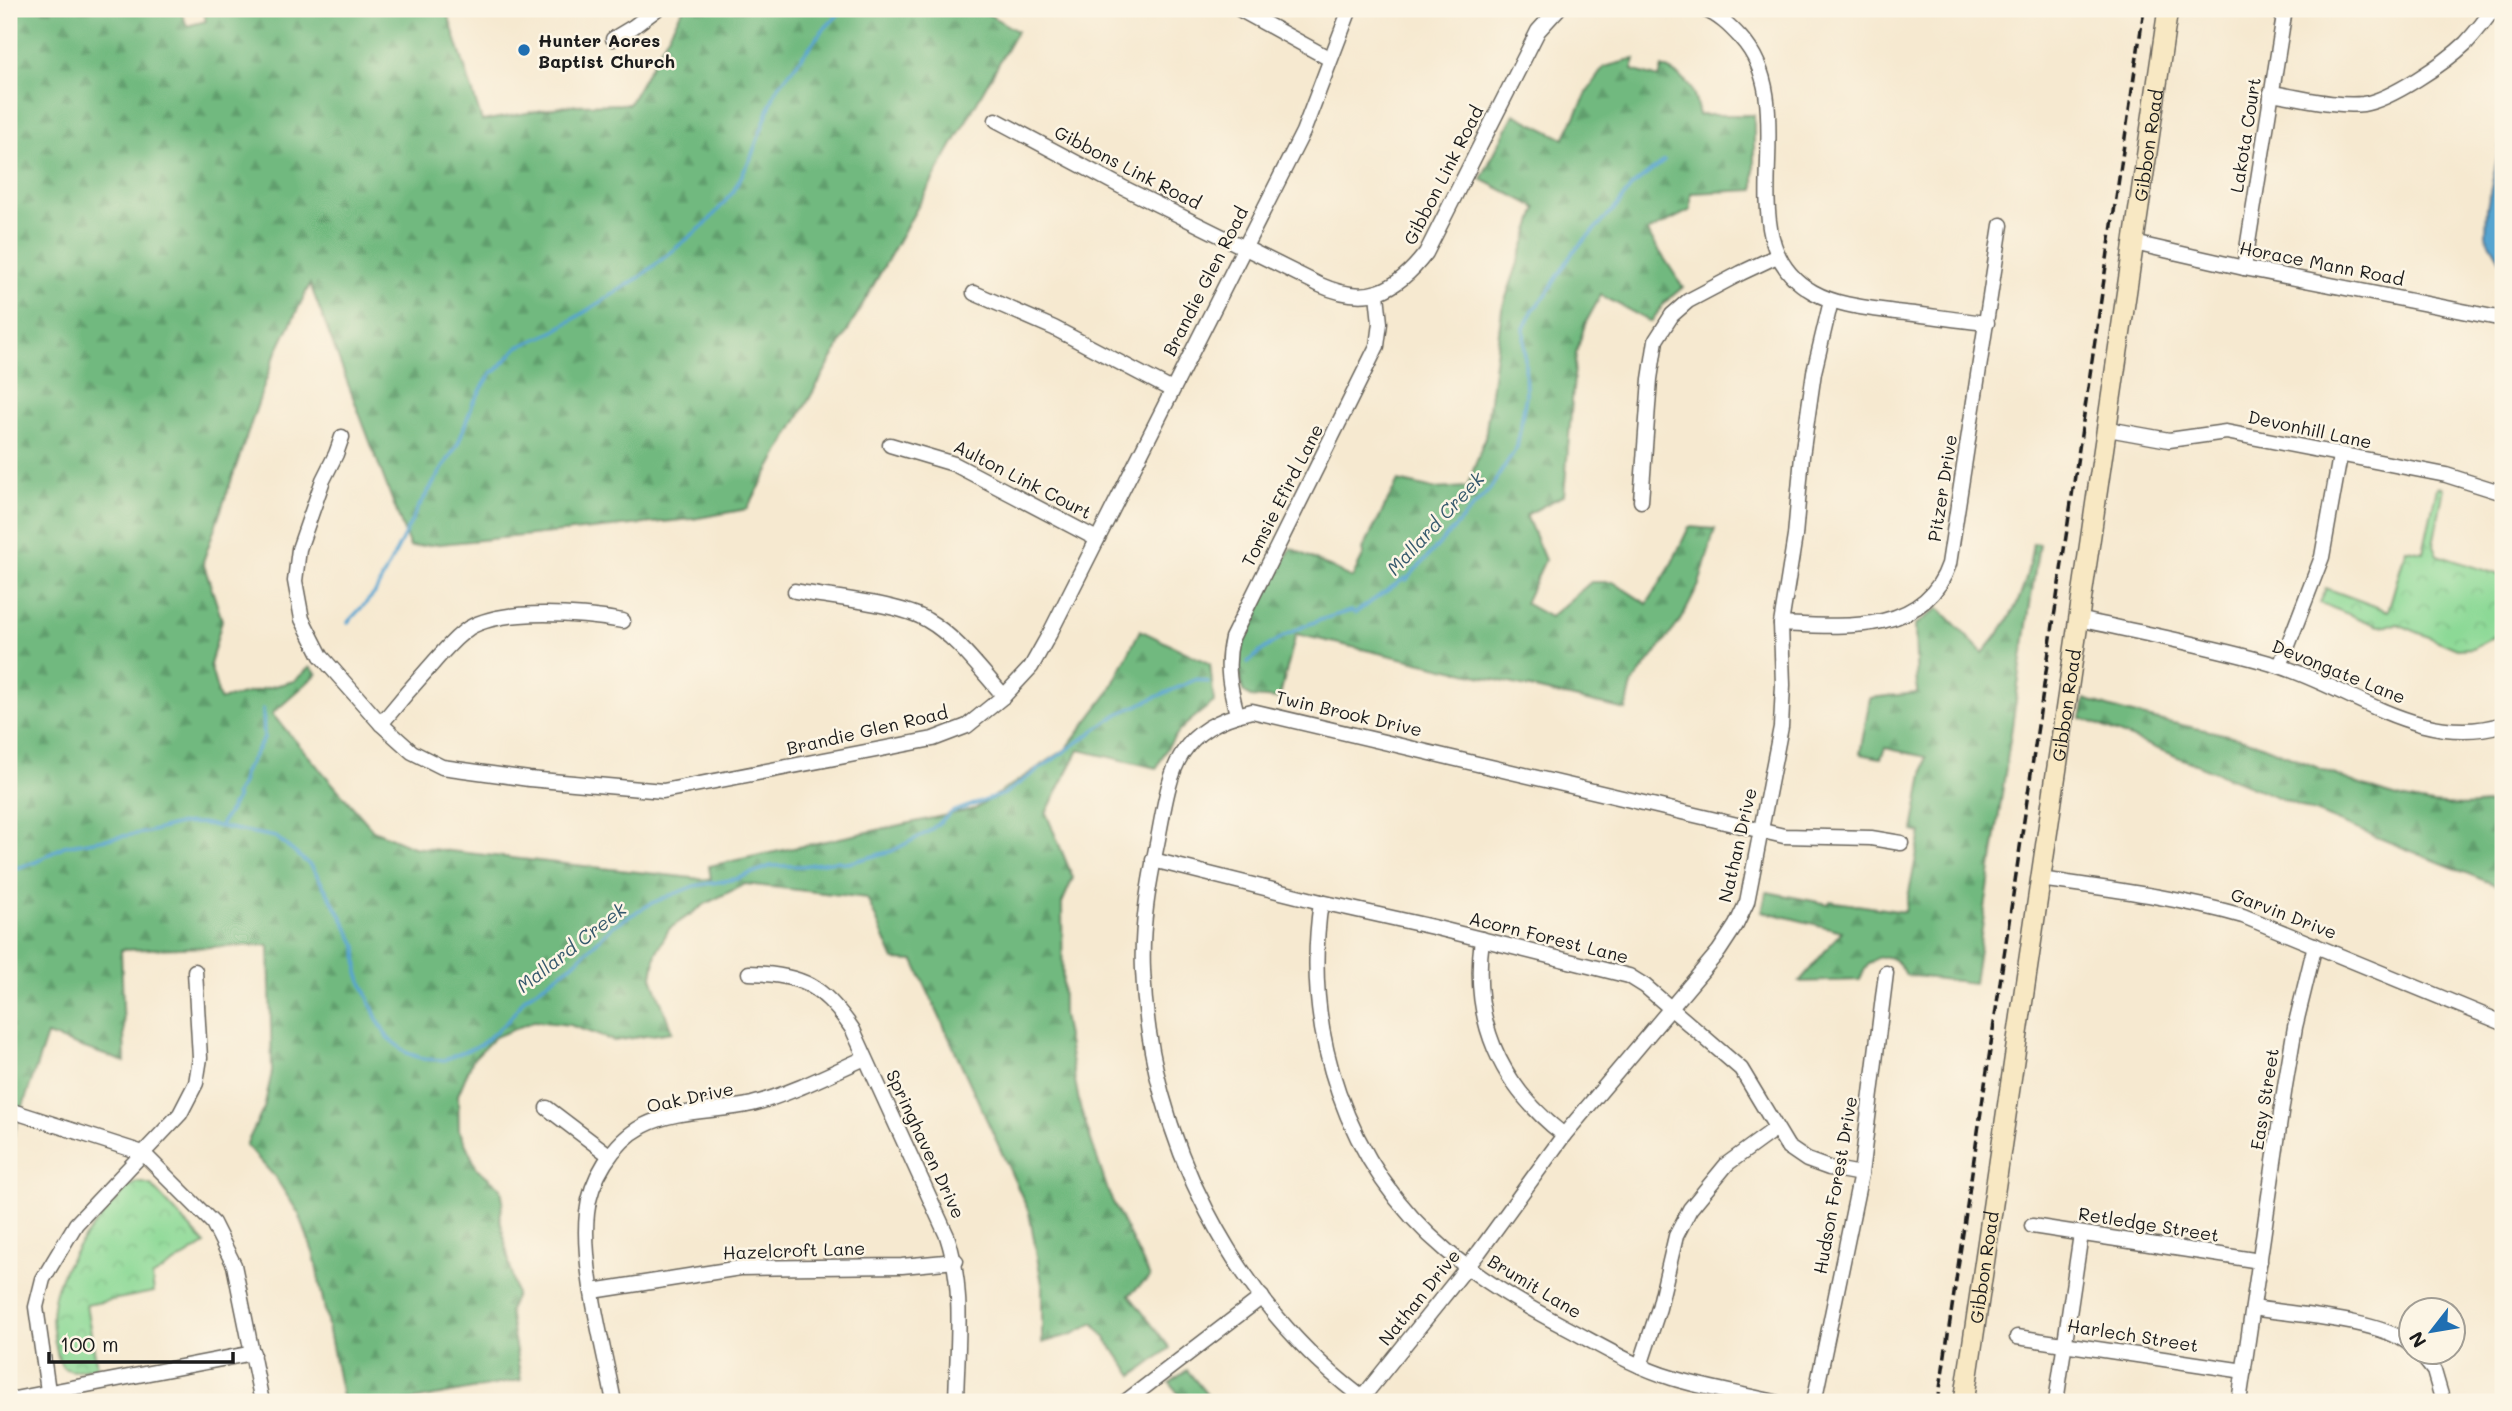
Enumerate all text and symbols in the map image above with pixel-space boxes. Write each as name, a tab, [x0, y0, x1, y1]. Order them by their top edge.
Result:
place label: Hunter Acres Baptist Church	[538, 28, 675, 73]
marker: Hunter Acres Baptist Church	[516, 42, 532, 58]
street label: Lakota Court	[2224, 76, 2266, 194]
street label: Gibbon Road	[2128, 88, 2168, 203]
street label: Gibbon Link Road	[1398, 101, 1488, 249]
street label: Gibbons Link Road	[1050, 120, 1206, 214]
street label: Brandie Glen Road	[1157, 202, 1253, 360]
street label: Horace Mann Road	[2238, 235, 2406, 291]
street label: Devonhill Lane	[2246, 404, 2374, 454]
street label: Tomsie Efird Lane	[1236, 420, 1328, 570]
street label: Pitzer Drive	[1922, 433, 1962, 543]
street label: Aulton Link Court	[950, 434, 1096, 524]
water label: Mallard Creek	[1381, 465, 1490, 580]
street label: Devongate Lane	[2269, 633, 2409, 709]
street label: Gibbon Road	[2046, 648, 2086, 763]
street label: Twin Brook Drive	[1273, 684, 1425, 742]
street label: Brandie Glen Road	[784, 700, 950, 760]
street label: Nathan Drive	[1712, 785, 1762, 905]
street label: Garvin Drive	[2227, 882, 2341, 944]
water label: Mallard Creek	[511, 896, 632, 998]
street label: Acorn Forest Lane	[1467, 906, 1631, 968]
street label: Easy Street	[2244, 1046, 2284, 1152]
street label: Springhaven Drive	[881, 1066, 971, 1222]
street label: Oak Drive	[644, 1076, 736, 1118]
street label: Hudson Forest Drive	[1808, 1094, 1862, 1276]
street label: Retledge Street	[2077, 1201, 2221, 1247]
street label: Gibbon Road	[1964, 1210, 2004, 1325]
street label: Hazelcroft Lane	[722, 1236, 866, 1264]
street label: Nathan Drive	[1373, 1244, 1465, 1350]
street label: Brumit Lane	[1484, 1249, 1586, 1323]
north arrow	[2396, 1296, 2466, 1366]
street label: Harlech Street	[2066, 1313, 2200, 1357]
scale bar	[49, 1320, 233, 1364]
text: N	[2403, 1327, 2431, 1353]
text: 100 m	[60, 1330, 119, 1357]

